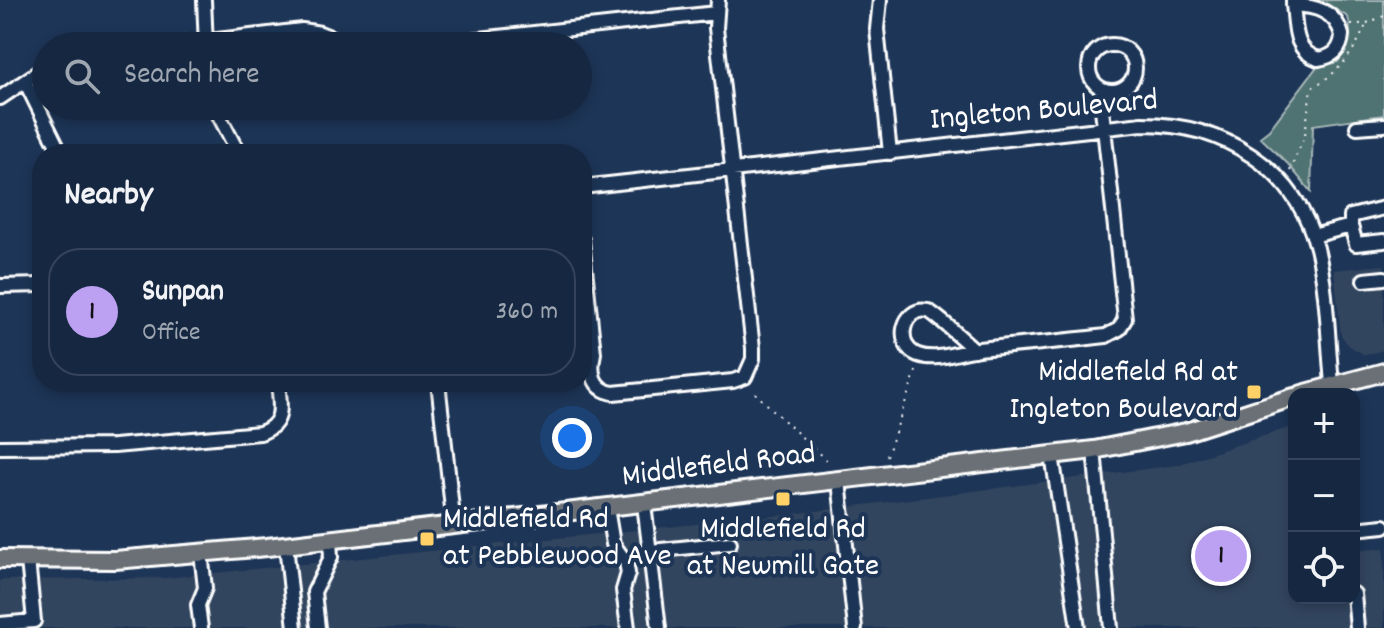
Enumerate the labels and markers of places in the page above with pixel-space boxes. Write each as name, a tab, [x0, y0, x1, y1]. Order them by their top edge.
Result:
place label: Middlefield Rd at Ingleton Boulevard	[1009, 351, 1238, 434]
marker: Middlefield Rd at Ingleton Boulevard	[1245, 383, 1263, 401]
marker: Middlefield Rd at Newmill Gate	[774, 490, 792, 508]
place label: Middlefield Rd at Pebblewood Ave	[443, 498, 671, 581]
place label: Middlefield Rd at Newmill Gate	[687, 508, 879, 591]
pin: 1	[1195, 526, 1247, 586]
marker: Middlefield Rd at Pebblewood Ave	[418, 530, 436, 548]

